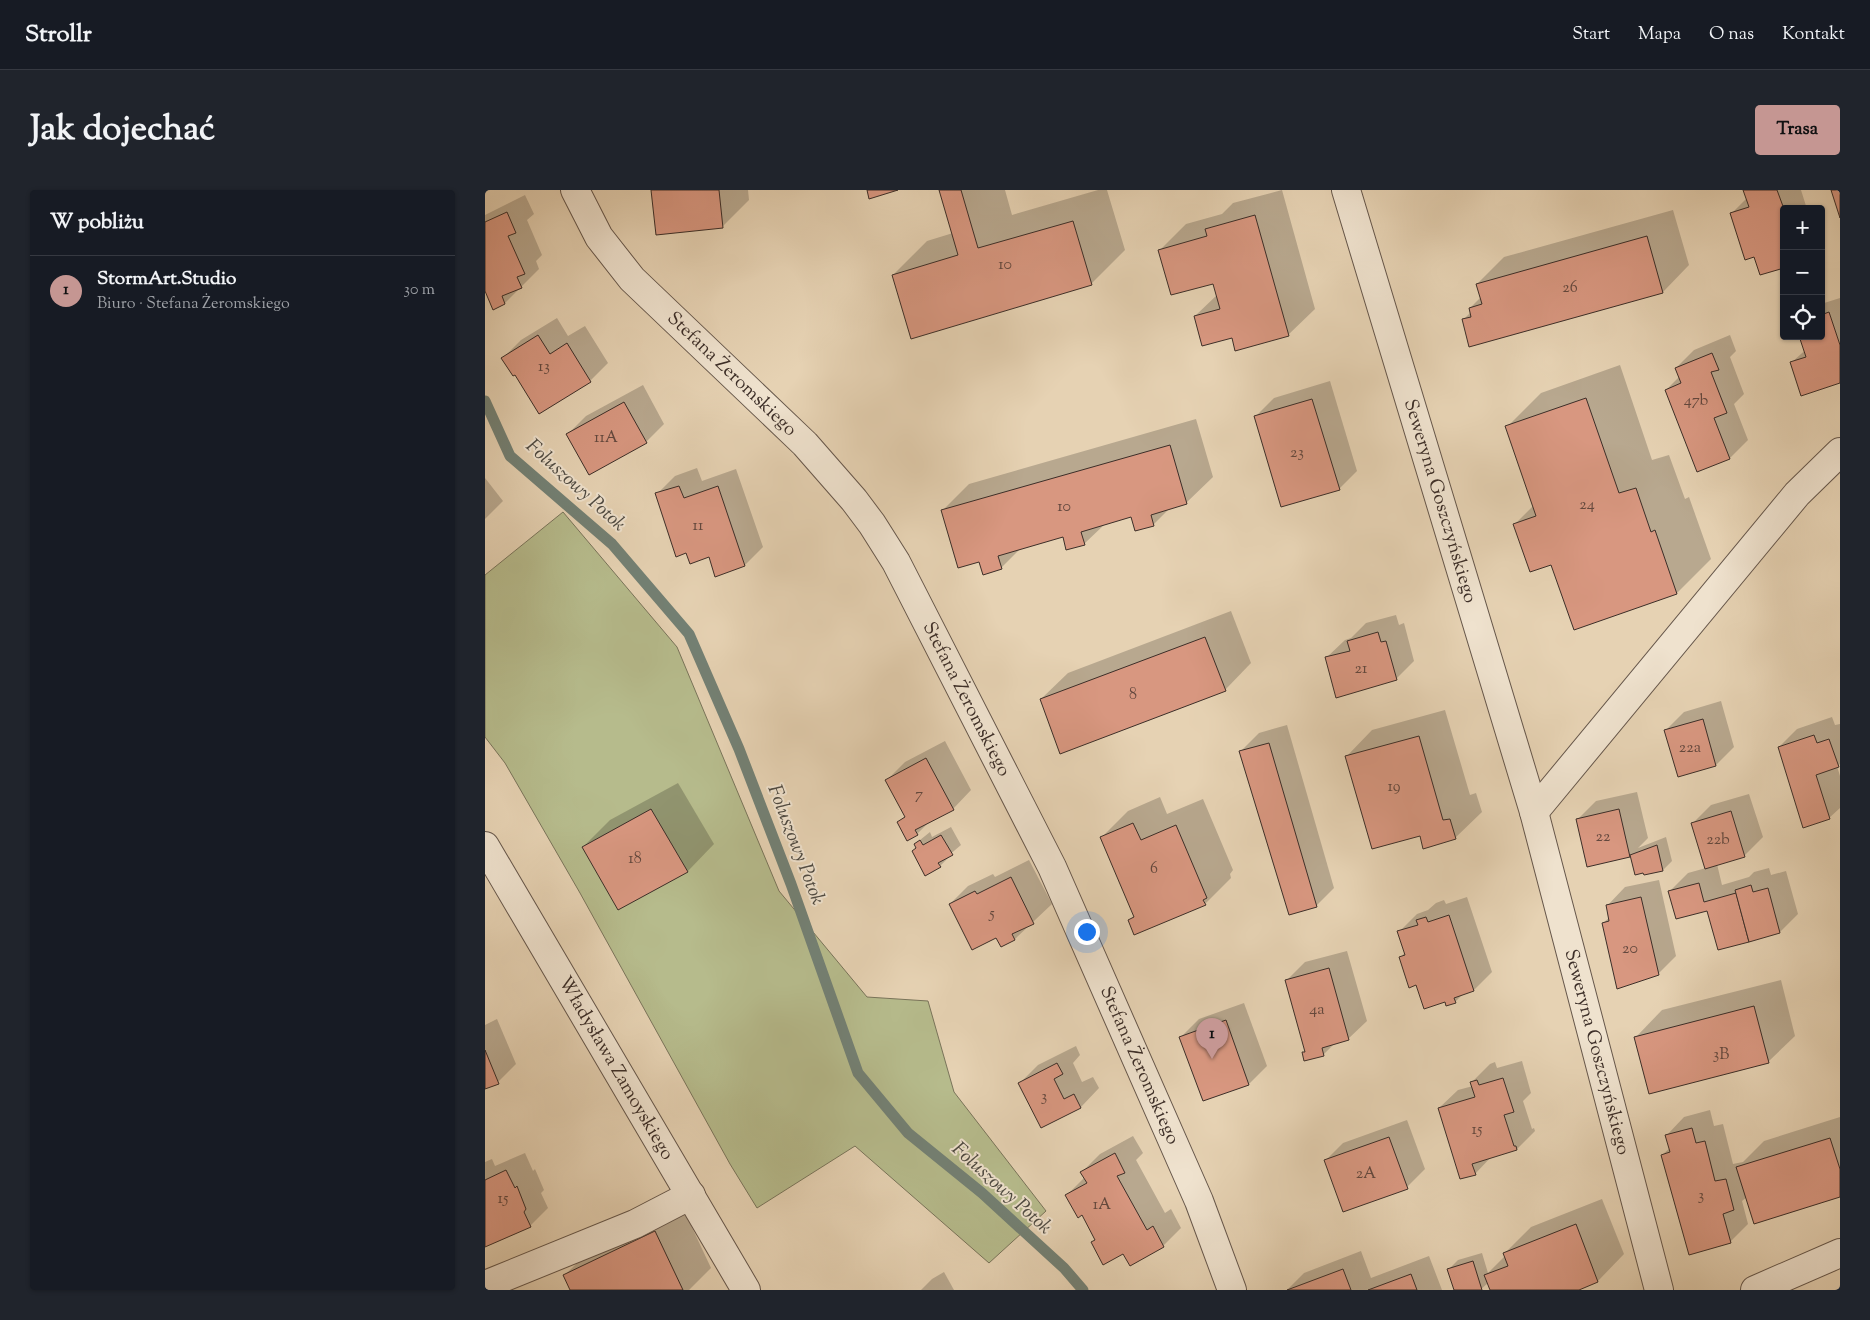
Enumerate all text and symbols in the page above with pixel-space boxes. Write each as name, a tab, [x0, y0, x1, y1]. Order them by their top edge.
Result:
text: Strollr	[25, 18, 92, 52]
text: Start	[1572, 22, 1610, 48]
text: Mapa	[1638, 22, 1681, 48]
text: O nas	[1709, 22, 1754, 48]
text: Kontakt	[1782, 22, 1845, 48]
text: Jak dojechać	[30, 105, 215, 156]
button: Trasa	[1755, 105, 1840, 155]
map controls	[1780, 205, 1825, 340]
button: +	[1780, 205, 1825, 250]
text: W pobliżu	[50, 208, 144, 238]
button: −	[1780, 250, 1825, 295]
house number: 10	[998, 254, 1012, 277]
text: StormArt.Studio	[97, 266, 236, 293]
house number: 26	[1562, 277, 1578, 300]
text: 1	[63, 279, 69, 302]
text: 30 m	[404, 279, 435, 302]
text: Biuro · Stefana Żeromskiego	[97, 293, 290, 316]
button: locate	[1780, 295, 1825, 340]
street label: Stefana Żeromskiego	[661, 306, 803, 443]
house number: 13	[538, 356, 550, 379]
house number: 47b	[1684, 390, 1709, 413]
street label: Seweryna Goszczyńskiego	[1396, 396, 1484, 606]
house number: 11A	[594, 427, 618, 450]
water label: Foluszowy Potok	[518, 433, 632, 539]
house number: 23	[1290, 442, 1304, 465]
house number: 24	[1579, 494, 1595, 517]
house number: 10	[1057, 496, 1071, 519]
house number: 11	[693, 515, 704, 538]
street label: Stefana Żeromskiego	[915, 617, 1017, 781]
house number: 21	[1355, 658, 1368, 681]
house number: 8	[1129, 684, 1137, 707]
house number: 22a	[1679, 737, 1702, 760]
house number: 19	[1387, 776, 1401, 799]
water label: Foluszowy Potok	[759, 781, 831, 909]
house number: 7	[915, 784, 923, 807]
house number: 22	[1596, 826, 1611, 849]
house number: 22b	[1706, 829, 1730, 852]
house number: 18	[628, 848, 642, 871]
house number: 6	[1150, 858, 1158, 881]
house number: 5	[988, 903, 995, 926]
your location	[1074, 919, 1100, 945]
house number: 20	[1622, 938, 1638, 961]
street label: Seweryna Goszczyńskiego	[1557, 946, 1637, 1158]
street label: Władysława Zamoyskiego	[551, 971, 680, 1165]
street label: Stefana Żeromskiego	[1093, 982, 1186, 1149]
house number: 4a	[1309, 999, 1325, 1022]
pin: 1	[1196, 1018, 1228, 1059]
house number: 3B	[1713, 1044, 1729, 1067]
house number: 3	[1041, 1086, 1047, 1109]
house number: 15	[1472, 1119, 1483, 1142]
water label: Foluszowy Potok	[944, 1136, 1058, 1242]
house number: 2A	[1356, 1163, 1376, 1186]
house number: 3	[1698, 1185, 1704, 1208]
house number: 15	[498, 1188, 509, 1211]
house number: 1A	[1093, 1194, 1111, 1217]

